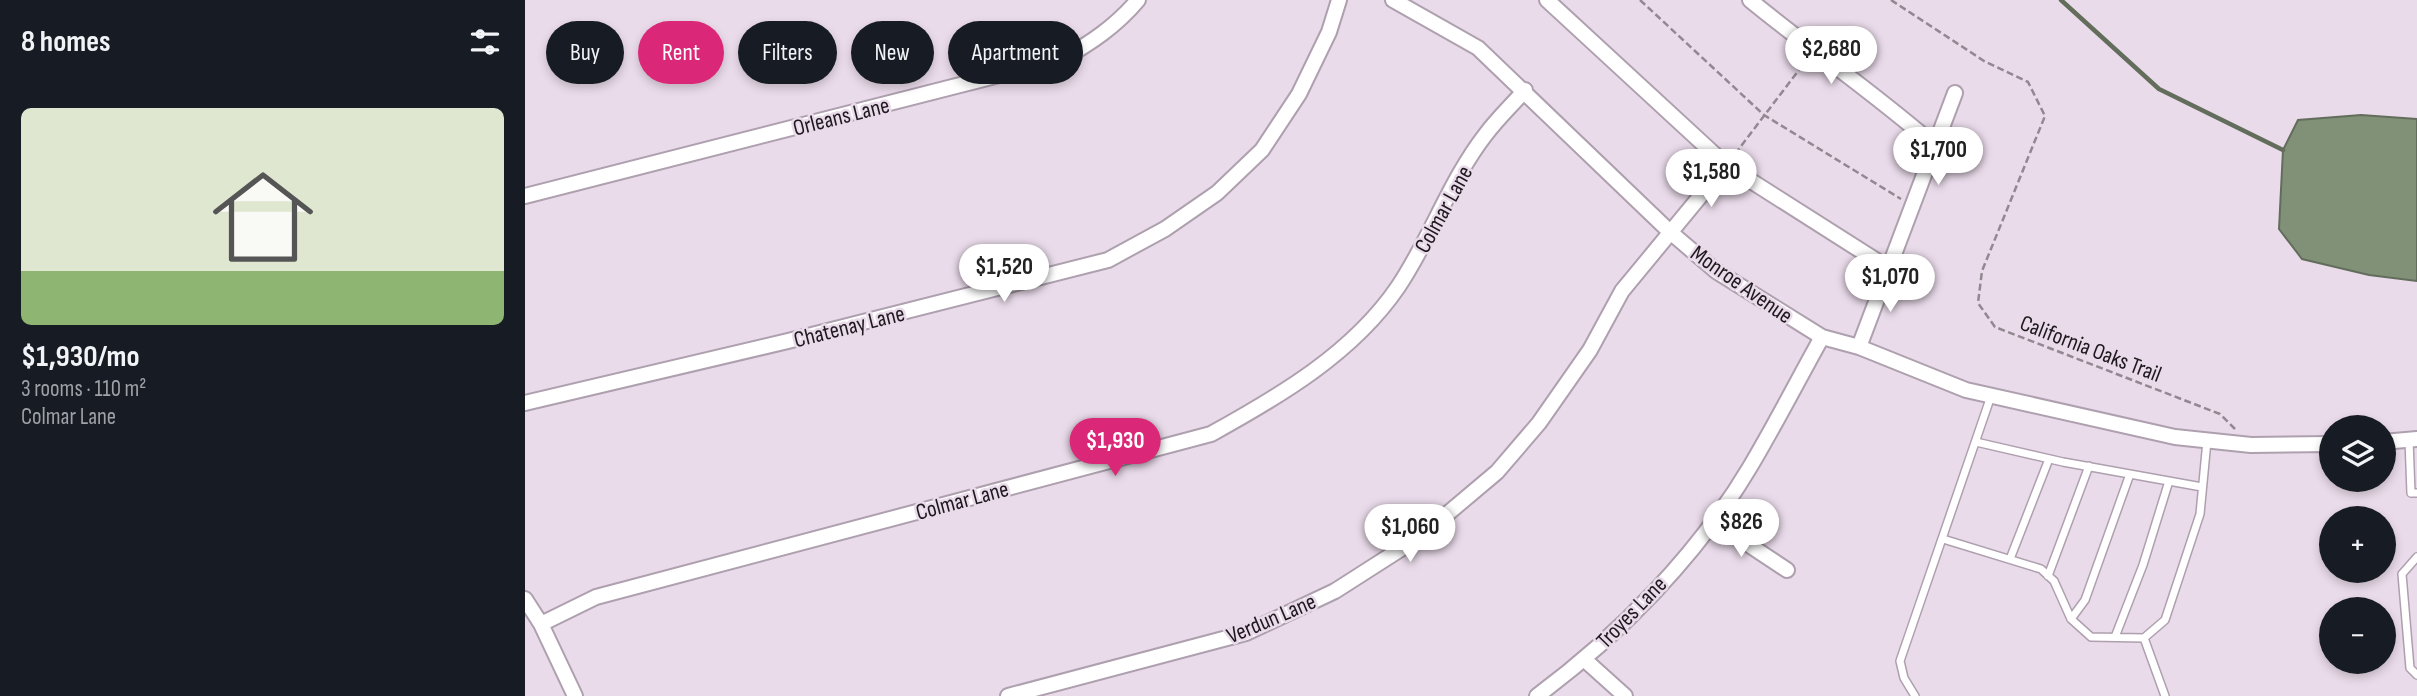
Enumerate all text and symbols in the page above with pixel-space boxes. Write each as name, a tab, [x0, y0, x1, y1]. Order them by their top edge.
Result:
chip: Buy	[546, 21, 624, 84]
chip: Rent	[638, 21, 724, 84]
chip: Filters	[738, 21, 837, 84]
chip: New	[851, 21, 934, 84]
chip: Apartment	[948, 21, 1083, 84]
icon: filters	[466, 23, 504, 61]
text: 8 homes	[21, 24, 110, 60]
pin: $2,680	[1774, 27, 1888, 86]
text: $2,680	[1801, 35, 1861, 63]
street label: Orleans Lane	[790, 91, 892, 142]
pin: $1,700	[1881, 128, 1995, 187]
text: $1,700	[1909, 136, 1967, 164]
pin: $1,580	[1654, 150, 1768, 209]
icon: home	[200, 154, 326, 280]
text: $1,580	[1682, 158, 1740, 186]
street label: Colmar Lane	[1409, 161, 1479, 258]
street label: Monroe Avenue	[1685, 240, 1798, 330]
pin: $1,520	[947, 244, 1061, 304]
text: $1,520	[975, 253, 1033, 281]
pin: $1,070	[1833, 254, 1947, 314]
text: $1,070	[1861, 263, 1919, 291]
street label: Chatenay Lane	[791, 300, 908, 354]
street label: California Oaks Trail	[2016, 309, 2165, 389]
text: $1,930/mo	[21, 339, 140, 375]
text: 3 rooms · 110 m²	[21, 375, 146, 403]
text: Colmar Lane	[21, 403, 116, 431]
map controls	[2319, 415, 2396, 674]
button: layers	[2319, 415, 2396, 492]
pin: $1,930	[1058, 419, 1172, 478]
text: $1,930	[1086, 427, 1144, 455]
street label: Colmar Lane	[913, 475, 1012, 527]
pin: $826	[1700, 500, 1782, 559]
pin: $1,060	[1353, 504, 1467, 564]
button: +	[2319, 506, 2396, 583]
text: $826	[1719, 508, 1763, 536]
text: $1,060	[1380, 513, 1440, 541]
street label: Troyes Lane	[1591, 571, 1673, 655]
street label: Verdun Lane	[1223, 588, 1320, 650]
button: −	[2319, 597, 2396, 674]

